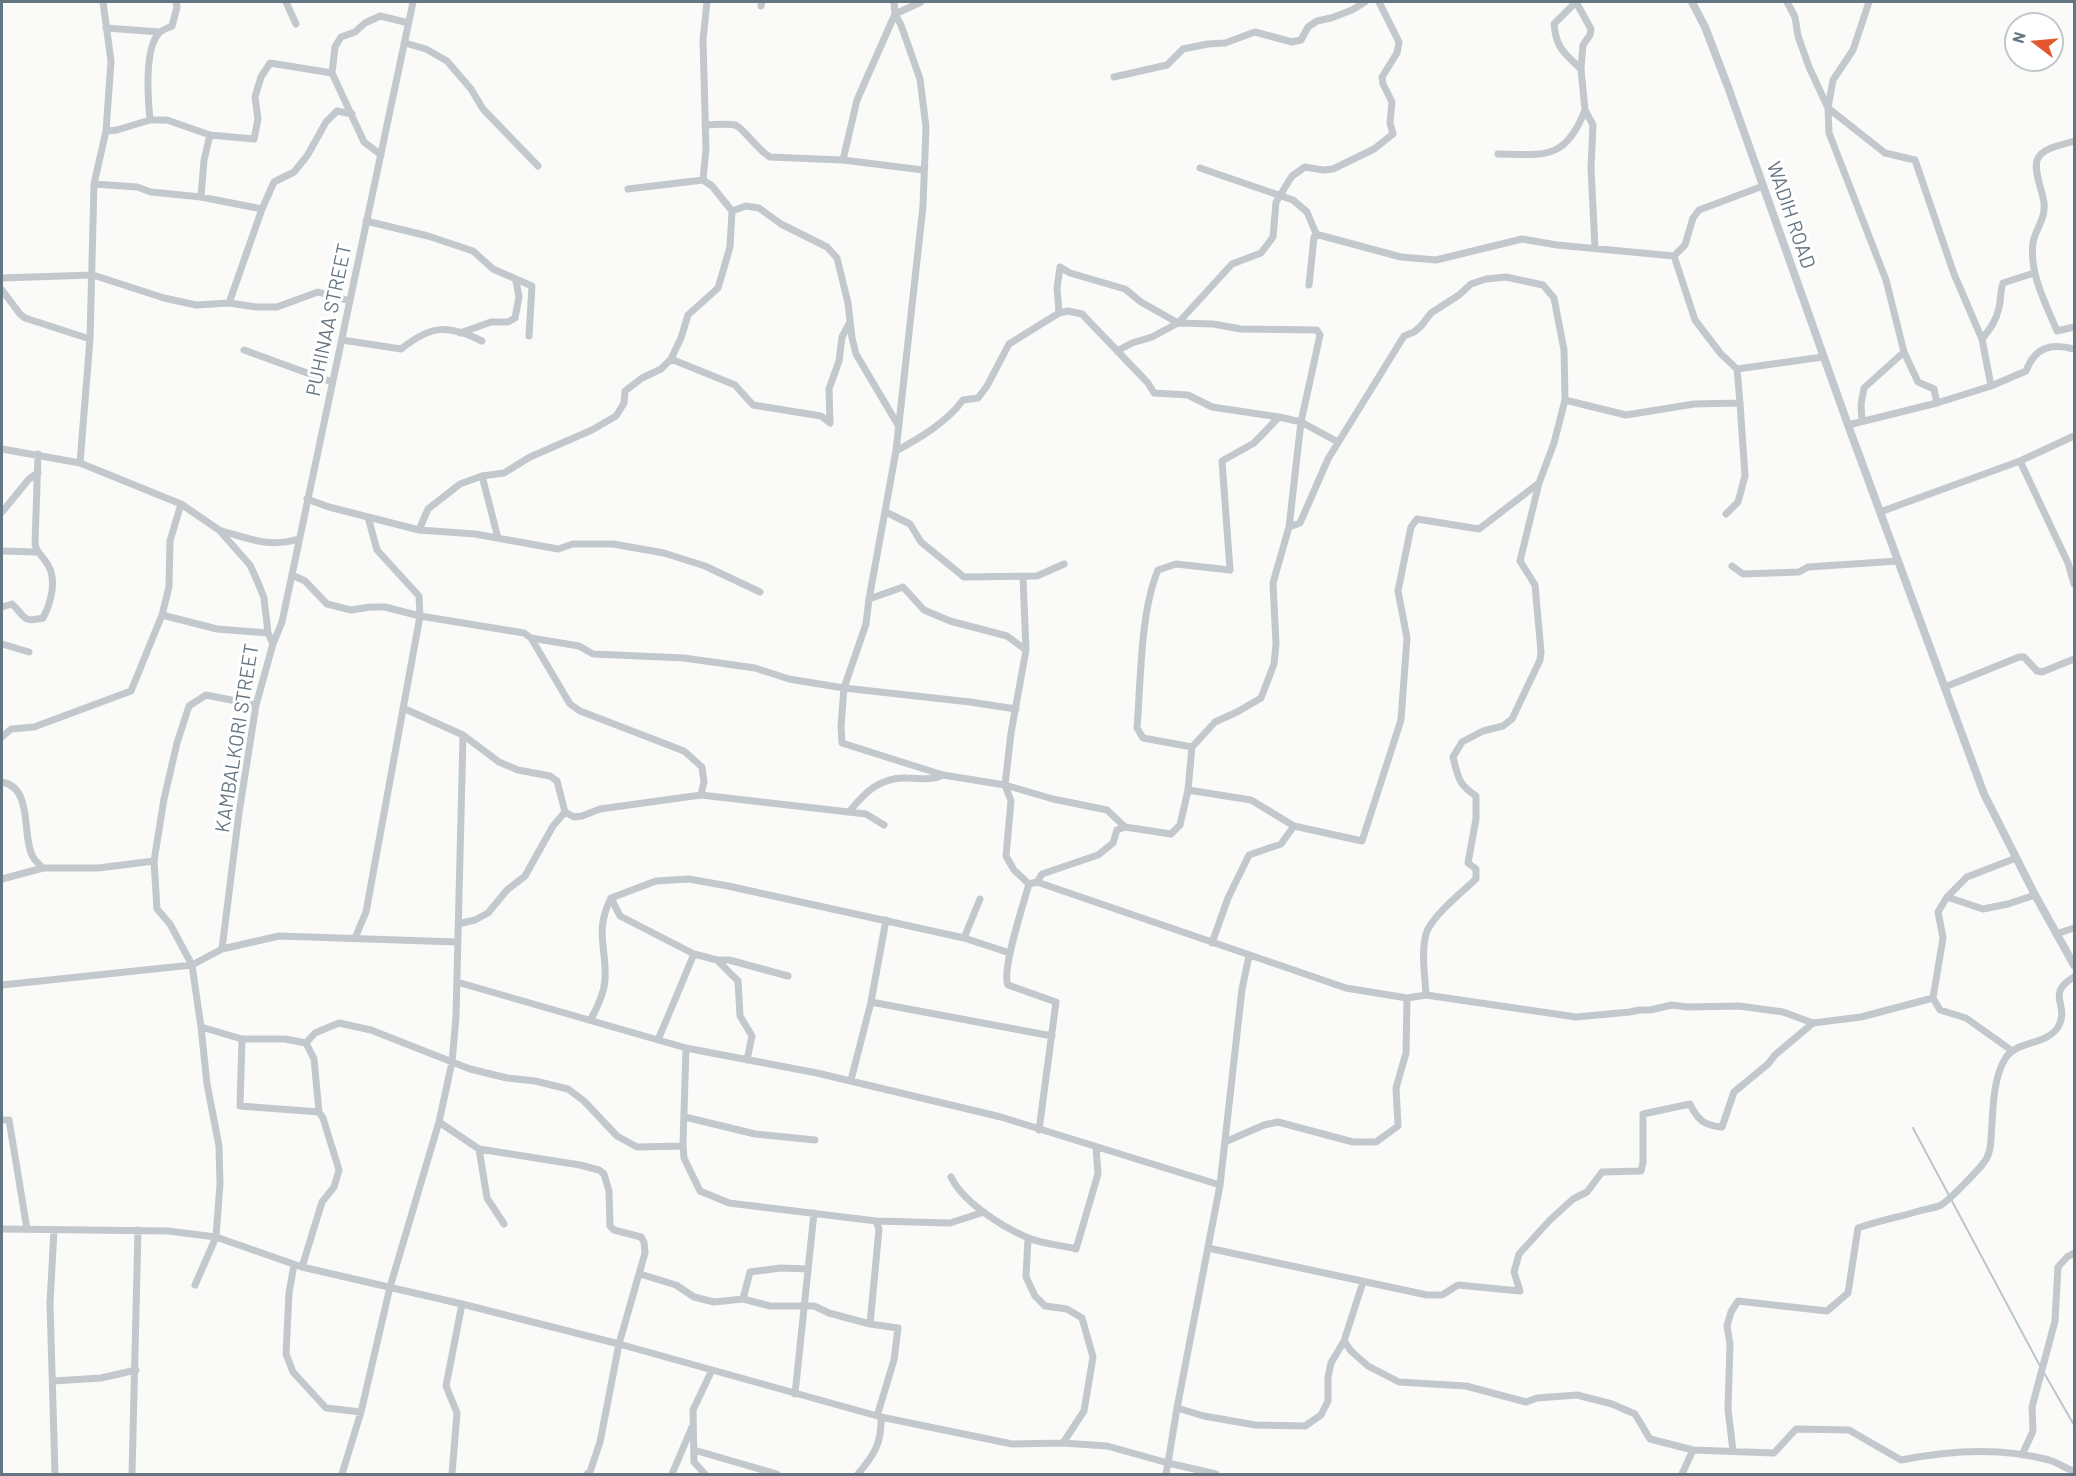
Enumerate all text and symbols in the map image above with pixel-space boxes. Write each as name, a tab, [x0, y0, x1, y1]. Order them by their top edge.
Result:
north arrow	[2004, 12, 2064, 72]
text: N	[2008, 30, 2029, 45]
street label: WADIH ROAD	[1762, 158, 1820, 272]
street label: PUHINAA STREET	[301, 242, 357, 398]
street label: KAMBALKORI STREET	[210, 642, 264, 834]

